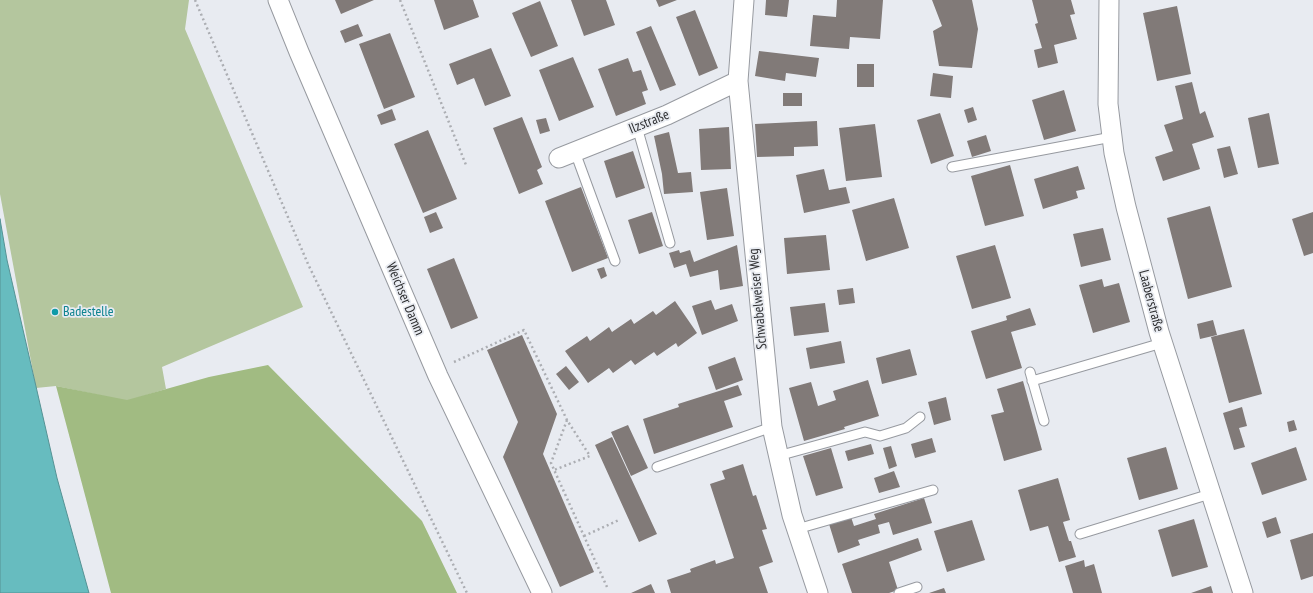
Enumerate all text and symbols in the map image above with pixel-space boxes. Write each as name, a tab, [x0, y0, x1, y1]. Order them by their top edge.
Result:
street label: Ilzstraße	[626, 106, 672, 138]
street label: Schwabelweiser Weg	[745, 248, 771, 350]
street label: Weichser Damm	[382, 260, 428, 338]
street label: Laaberstraße	[1135, 268, 1167, 334]
place label: Badestelle	[63, 304, 114, 320]
marker: Badestelle	[50, 307, 60, 317]

